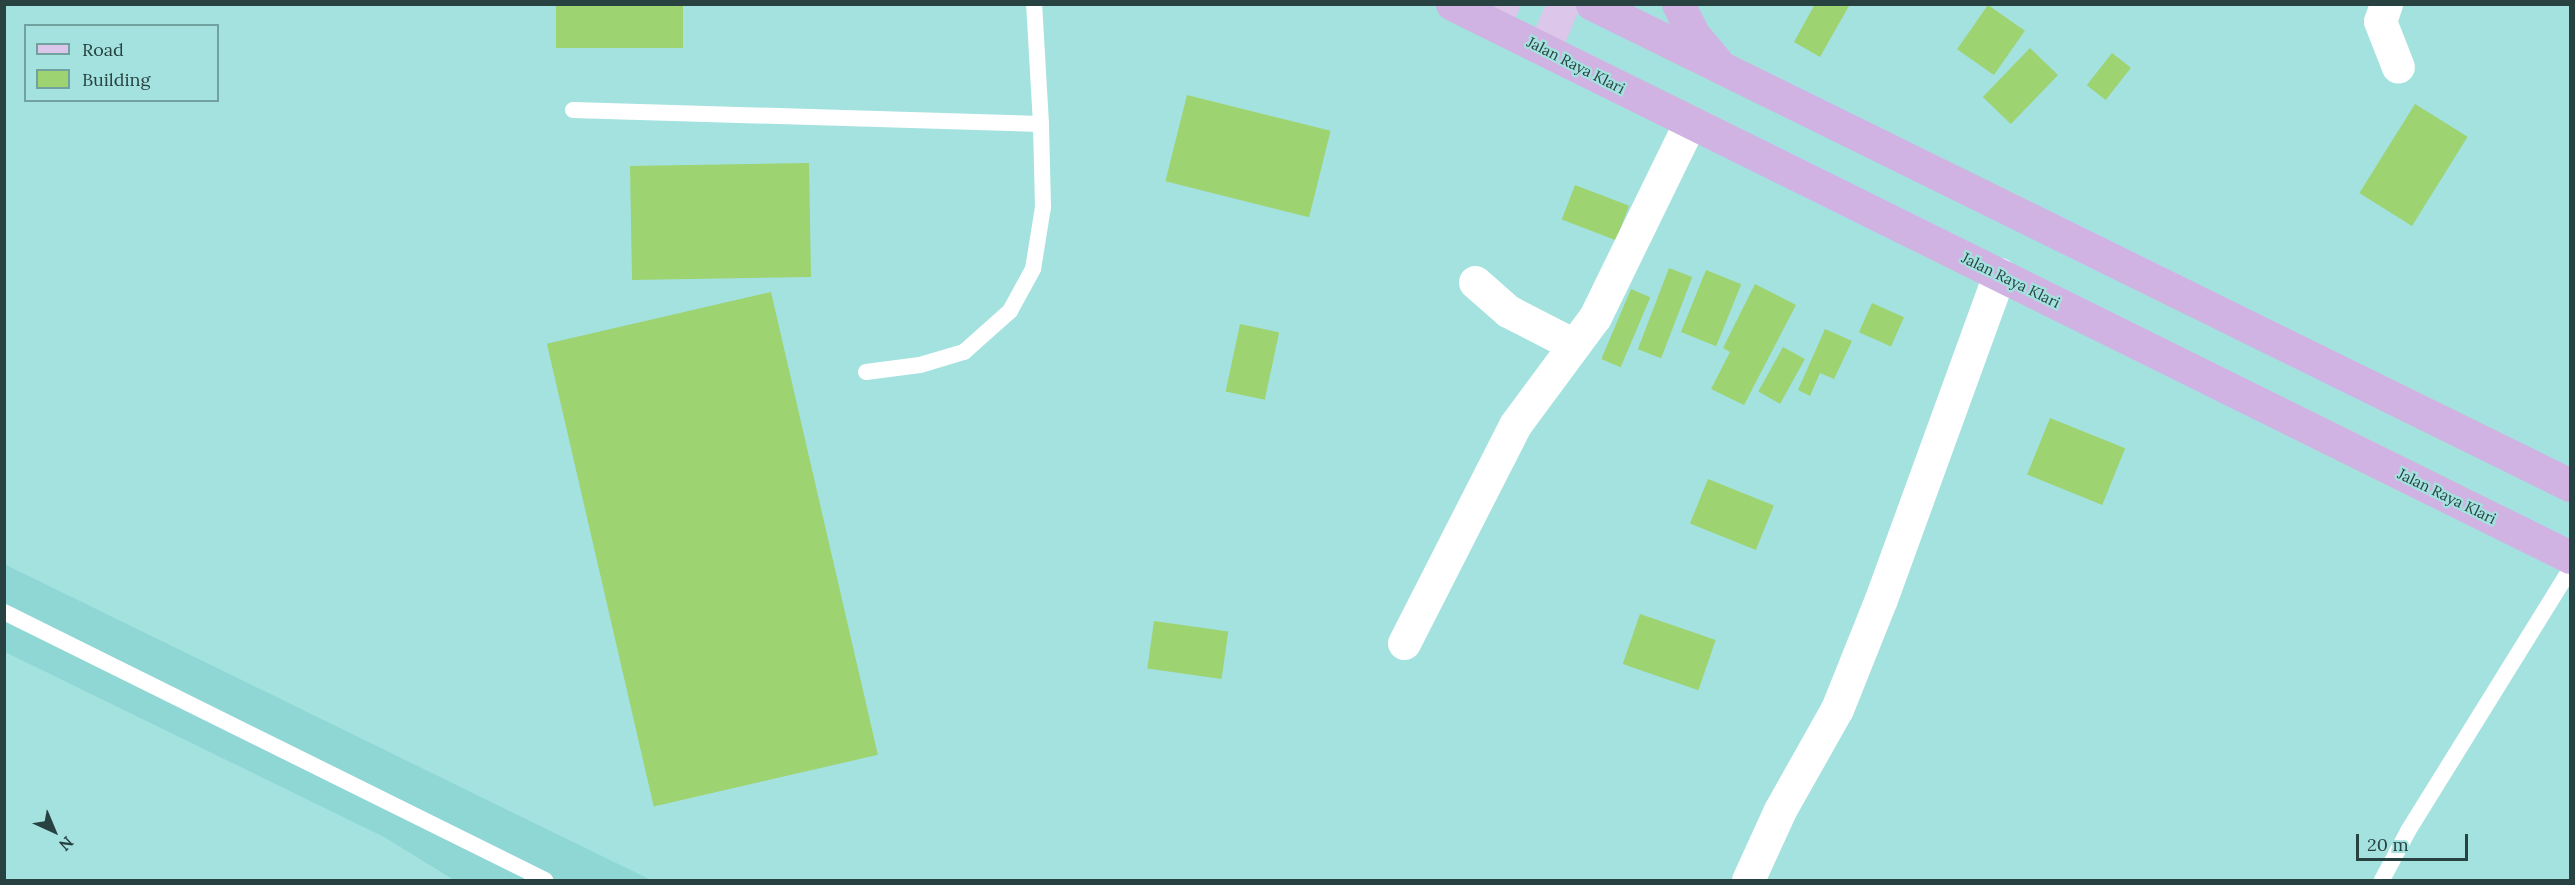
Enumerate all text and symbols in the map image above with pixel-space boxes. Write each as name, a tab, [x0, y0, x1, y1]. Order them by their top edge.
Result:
legend	[24, 24, 219, 102]
street label: Jalan Raya Klari	[1524, 33, 1628, 97]
text: Road	[82, 38, 124, 61]
text: Building	[82, 68, 150, 91]
street label: Jalan Raya Klari	[1959, 248, 2063, 312]
street label: Jalan Raya Klari	[2395, 464, 2499, 528]
north arrow	[24, 801, 84, 861]
scale bar	[2359, 822, 2472, 860]
text: N	[55, 832, 78, 855]
text: 20 m	[2367, 833, 2409, 856]

